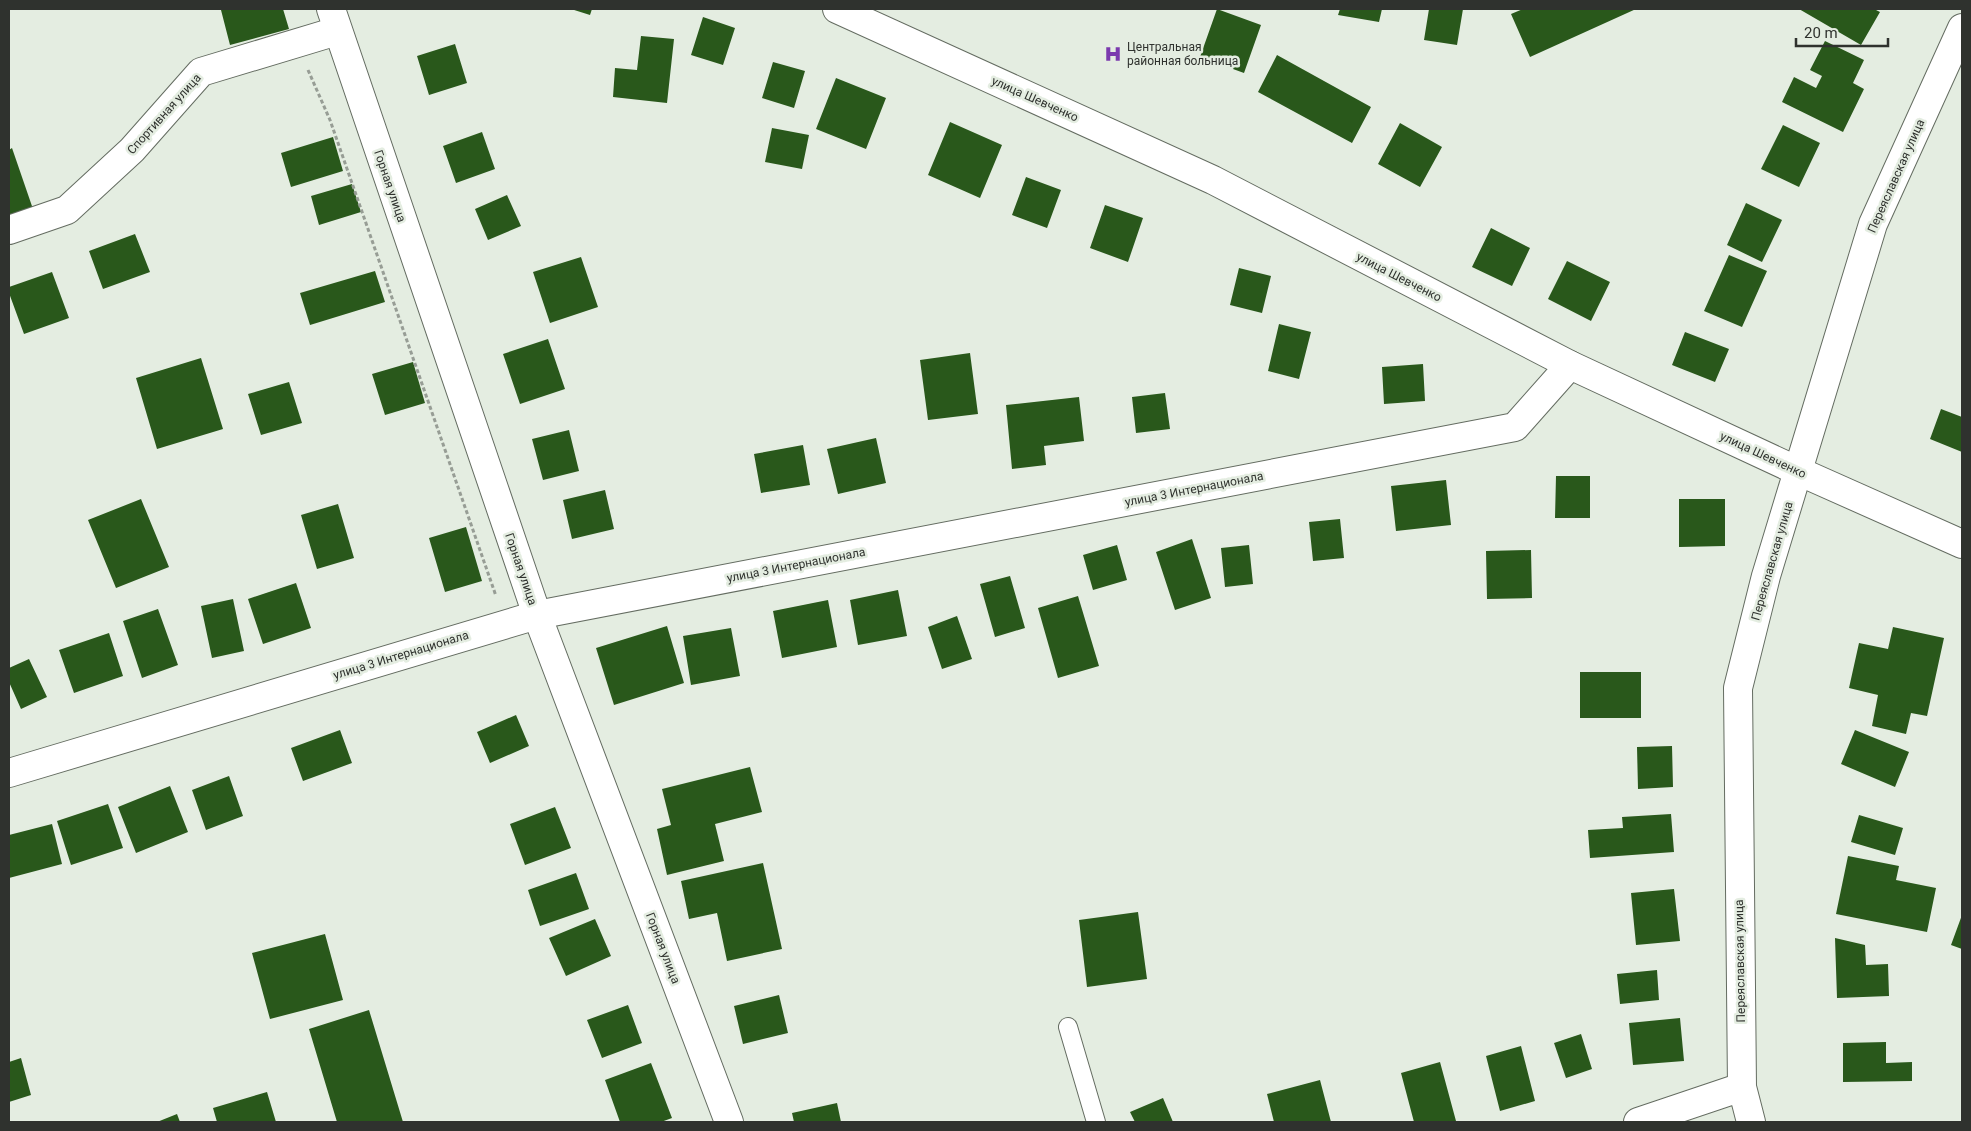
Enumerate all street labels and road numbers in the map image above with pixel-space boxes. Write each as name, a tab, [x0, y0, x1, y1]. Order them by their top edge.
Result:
street label: Спортивная улица	[124, 71, 204, 157]
street label: улица Шевченко	[989, 74, 1081, 124]
street label: Переяславская улица	[1865, 117, 1927, 235]
street label: Горная улица	[371, 148, 409, 224]
street label: улица Шевченко	[1354, 250, 1444, 305]
street label: улица Шевченко	[1718, 429, 1808, 481]
street label: улица 3 Интернационала	[1124, 469, 1264, 509]
street label: Переяславская улица	[1748, 500, 1796, 622]
street label: Горная улица	[502, 531, 540, 607]
street label: улица 3 Интернационала	[726, 545, 866, 585]
street label: улица 3 Интернационала	[332, 628, 470, 682]
street label: Переяславская улица	[1732, 899, 1748, 1023]
street label: Горная улица	[643, 910, 683, 986]

